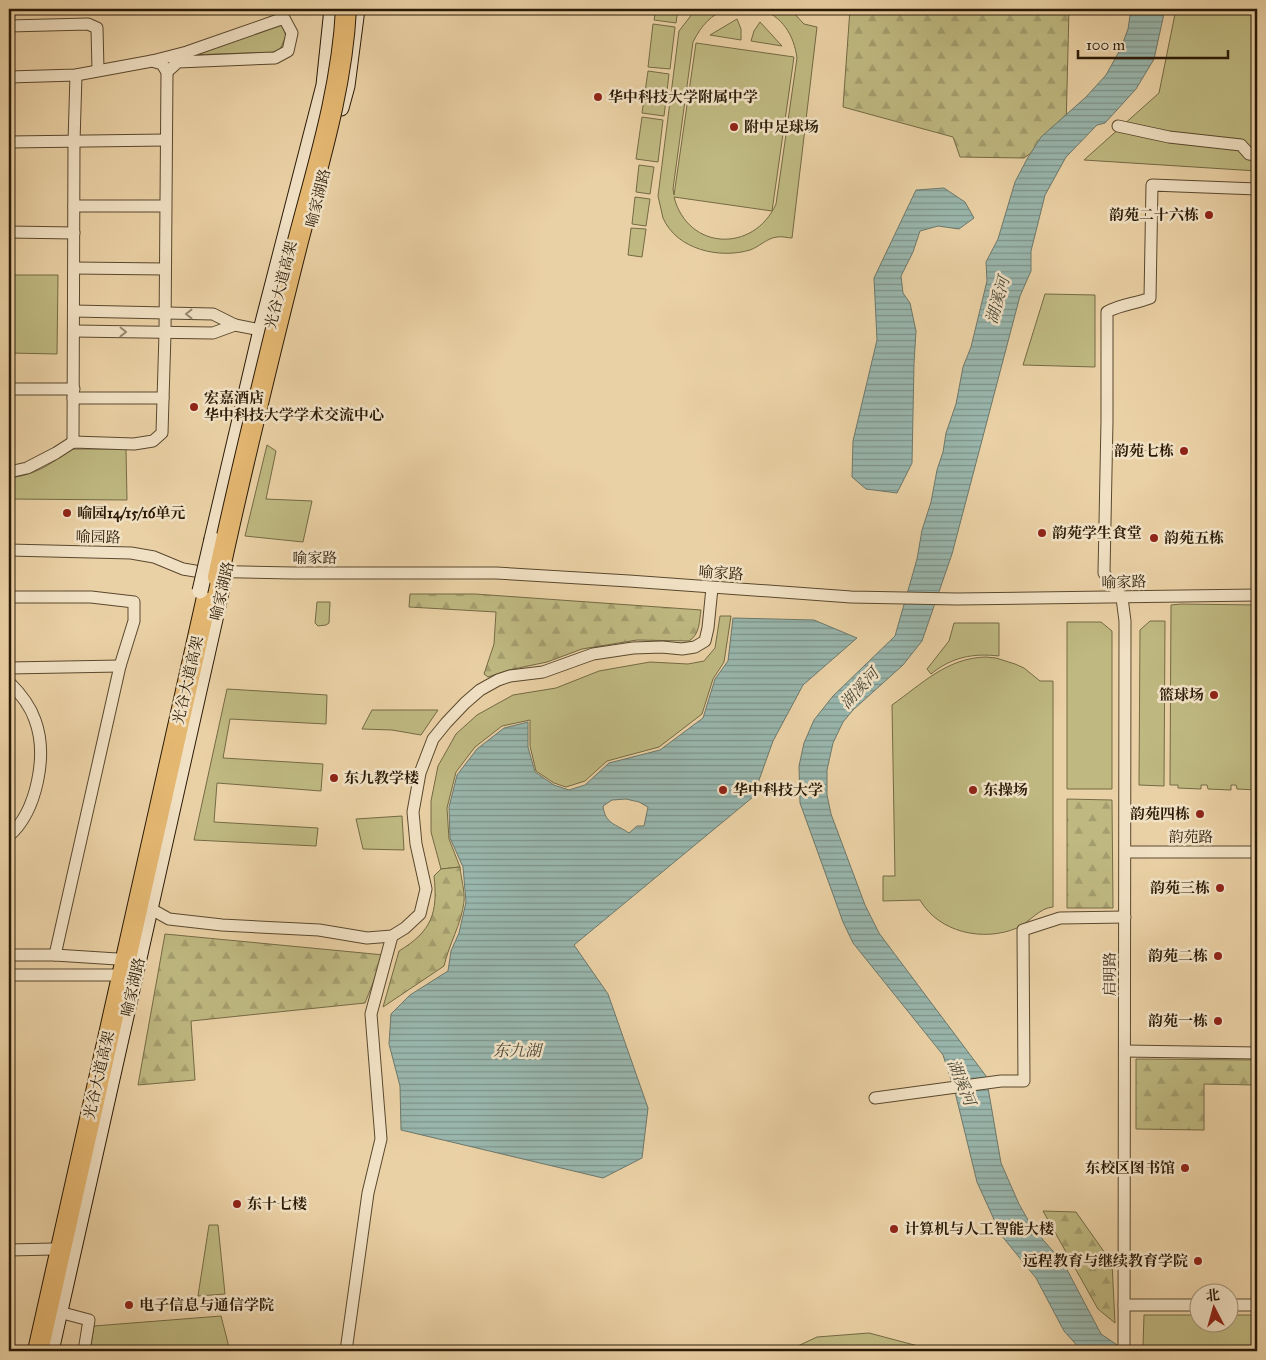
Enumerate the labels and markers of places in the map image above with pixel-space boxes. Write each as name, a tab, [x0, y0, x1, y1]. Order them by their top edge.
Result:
place label: 华中科技大学附属中学	[608, 88, 758, 106]
marker: 华中科技大学附属中学	[592, 91, 604, 103]
place label: 附中足球场	[744, 118, 819, 136]
marker: 附中足球场	[728, 121, 740, 133]
place label: 韵苑二十六栋	[1109, 206, 1199, 224]
marker: 韵苑二十六栋	[1203, 209, 1215, 221]
place label: 宏嘉酒店 华中科技大学学术交流中心	[204, 389, 384, 424]
marker: 宏嘉酒店 华中科技大学学术交流中心	[188, 401, 200, 413]
place label: 韵苑七栋	[1114, 442, 1174, 460]
marker: 韵苑七栋	[1178, 445, 1190, 457]
place label: 喻园14/15/16单元	[77, 504, 186, 523]
marker: 喻园14/15/16单元	[61, 507, 73, 519]
place label: 韵苑学生食堂	[1052, 524, 1142, 542]
marker: 韵苑学生食堂	[1036, 527, 1048, 539]
place label: 韵苑五栋	[1164, 529, 1224, 547]
marker: 韵苑五栋	[1148, 532, 1160, 544]
place label: 篮球场	[1159, 686, 1204, 704]
marker: 篮球场	[1208, 689, 1220, 701]
place label: 东九教学楼	[344, 769, 419, 787]
marker: 东九教学楼	[328, 772, 340, 784]
place label: 华中科技大学	[733, 781, 823, 799]
place label: 东操场	[983, 781, 1028, 799]
marker: 华中科技大学	[717, 784, 729, 796]
marker: 东操场	[967, 784, 979, 796]
place label: 韵苑四栋	[1130, 805, 1190, 823]
marker: 韵苑四栋	[1194, 808, 1206, 820]
place label: 韵苑三栋	[1150, 879, 1210, 897]
marker: 韵苑三栋	[1214, 882, 1226, 894]
place label: 韵苑二栋	[1148, 947, 1208, 965]
marker: 韵苑二栋	[1212, 950, 1224, 962]
place label: 韵苑一栋	[1148, 1012, 1208, 1030]
marker: 韵苑一栋	[1212, 1015, 1224, 1027]
place label: 东校区图书馆	[1085, 1159, 1175, 1177]
marker: 东校区图书馆	[1179, 1162, 1191, 1174]
place label: 东十七楼	[247, 1195, 307, 1213]
marker: 东十七楼	[231, 1198, 243, 1210]
place label: 计算机与人工智能大楼	[904, 1220, 1054, 1238]
marker: 计算机与人工智能大楼	[888, 1223, 900, 1235]
place label: 远程教育与继续教育学院	[1023, 1252, 1188, 1270]
marker: 远程教育与继续教育学院	[1192, 1255, 1204, 1267]
place label: 电子信息与通信学院	[139, 1296, 274, 1314]
marker: 电子信息与通信学院	[123, 1299, 135, 1311]

